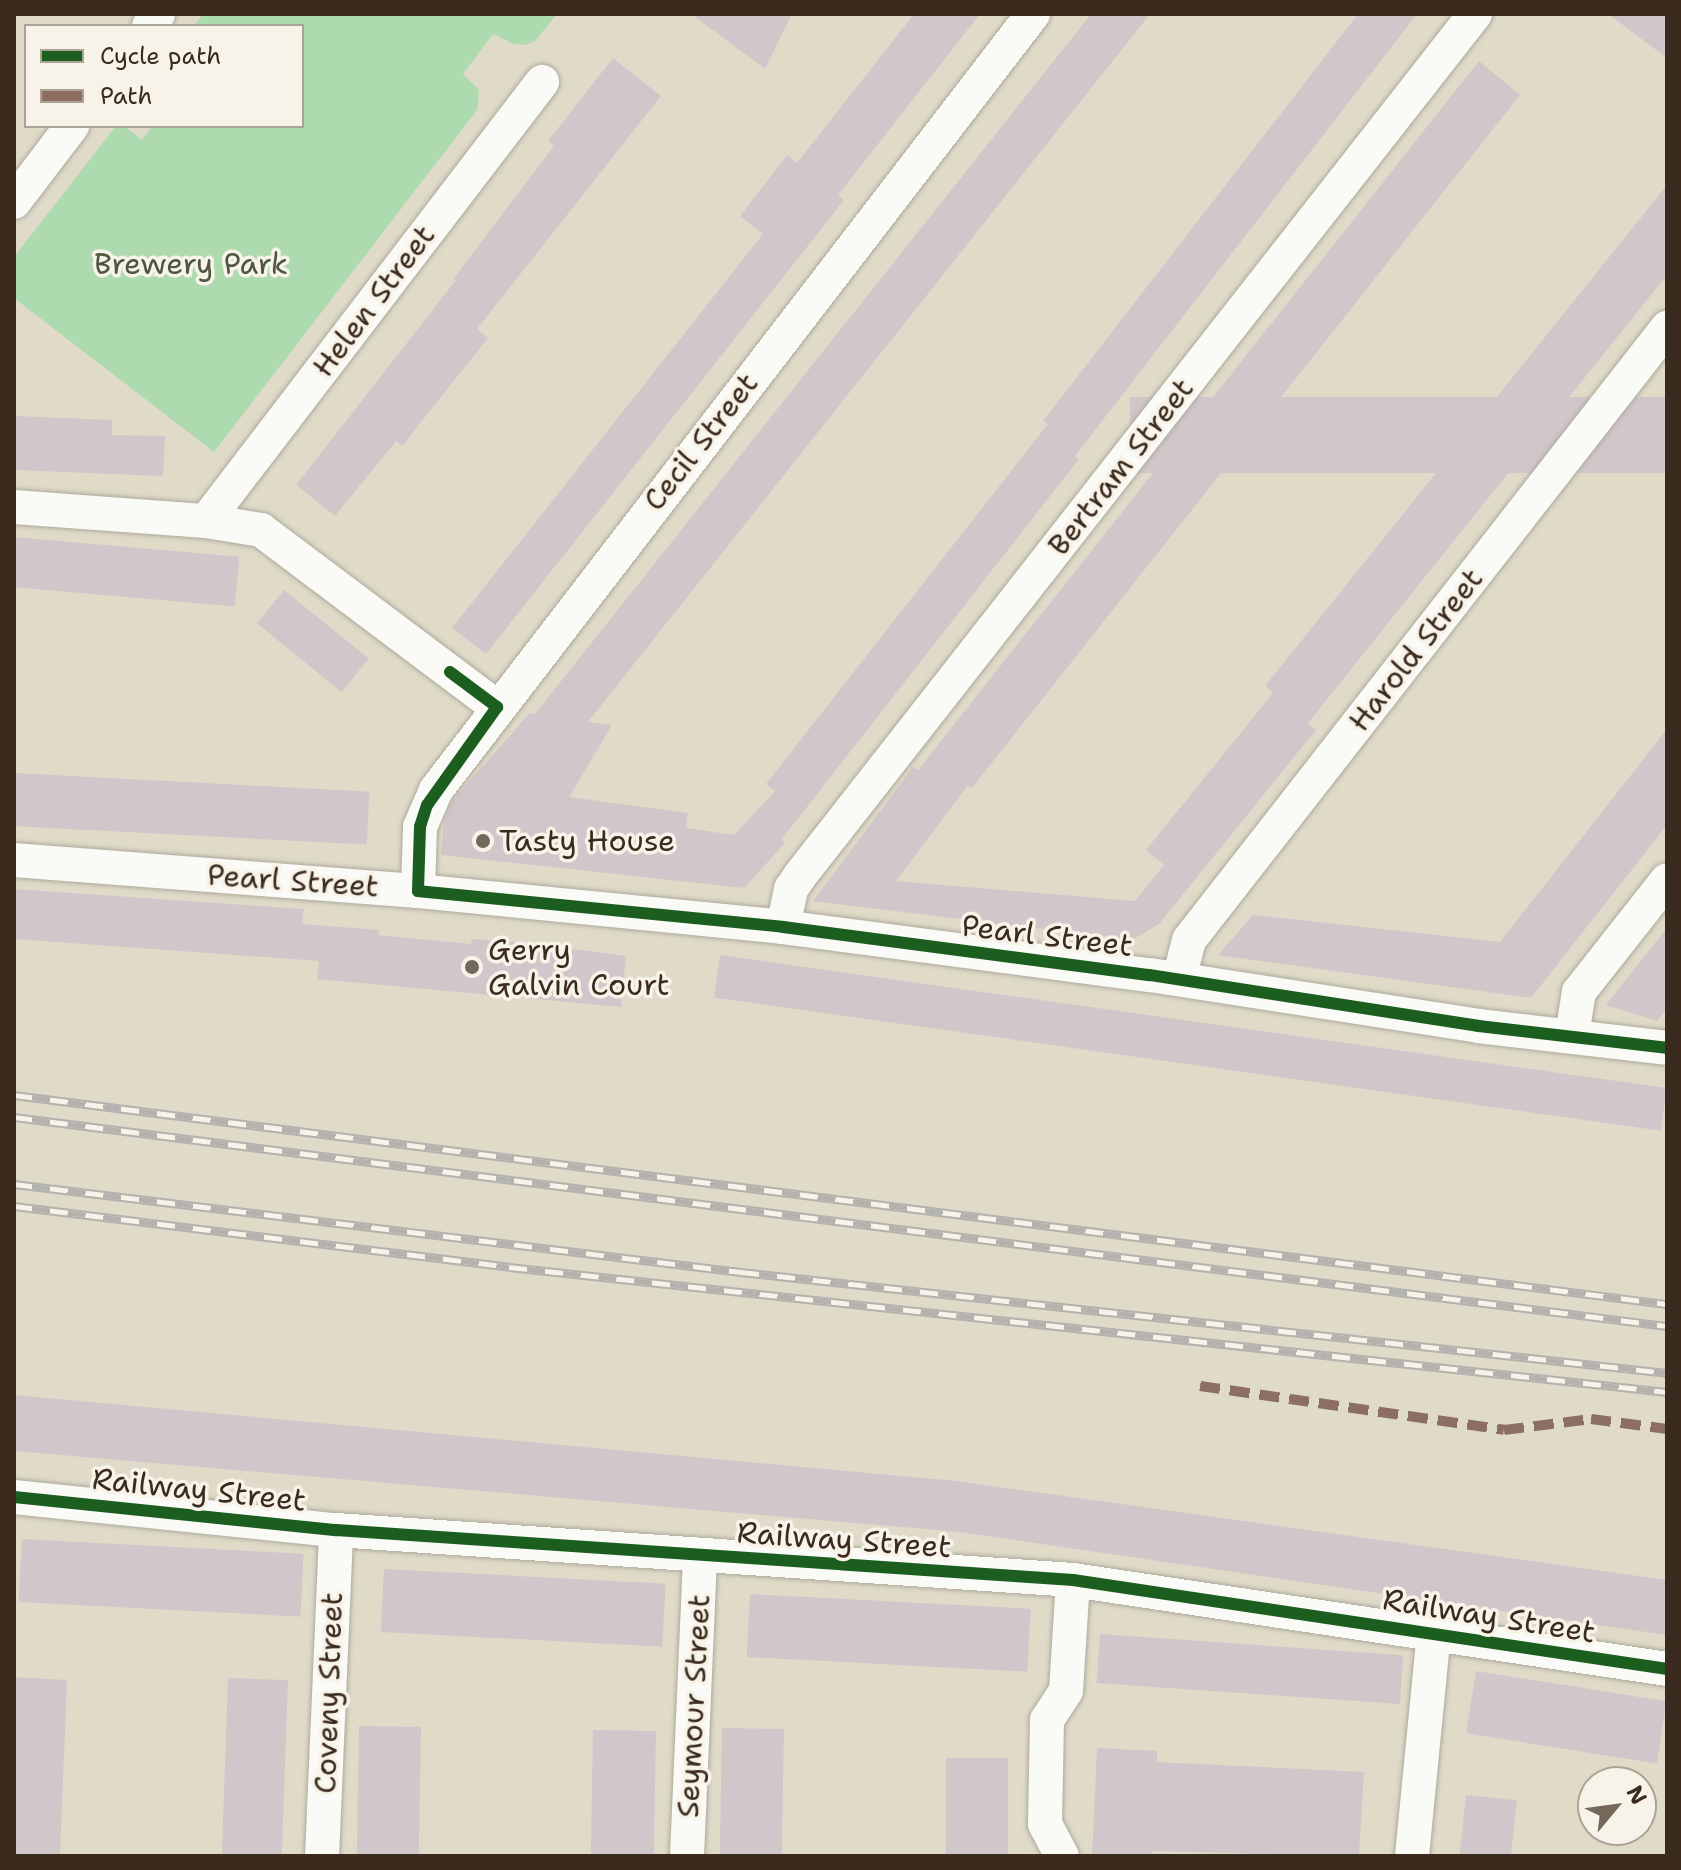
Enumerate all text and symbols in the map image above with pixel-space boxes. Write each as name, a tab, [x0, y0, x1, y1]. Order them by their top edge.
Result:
legend	[24, 24, 304, 128]
text: Cycle path	[100, 40, 221, 72]
text: Path	[100, 80, 152, 112]
street label: Helen Street	[305, 218, 443, 384]
park label: Brewery Park	[94, 246, 288, 282]
street label: Cecil Street	[636, 366, 766, 518]
street label: Bertram Street	[1041, 371, 1201, 563]
street label: Harold Street	[1341, 561, 1491, 739]
place label: Tasty House	[499, 823, 675, 859]
marker: Tasty House	[474, 832, 492, 850]
street label: Pearl Street	[206, 857, 380, 905]
street label: Pearl Street	[959, 908, 1135, 964]
place label: Gerry Galvin Court	[488, 932, 670, 1002]
marker: Gerry Galvin Court	[463, 958, 481, 976]
street label: Railway Street	[90, 1461, 308, 1519]
street label: Railway Street	[736, 1515, 952, 1565]
street label: Railway Street	[1380, 1581, 1598, 1651]
street label: Coveny Street	[307, 1592, 351, 1794]
street label: Seymour Street	[670, 1593, 718, 1819]
north arrow	[1577, 1766, 1657, 1846]
text: N	[1620, 1780, 1654, 1810]

